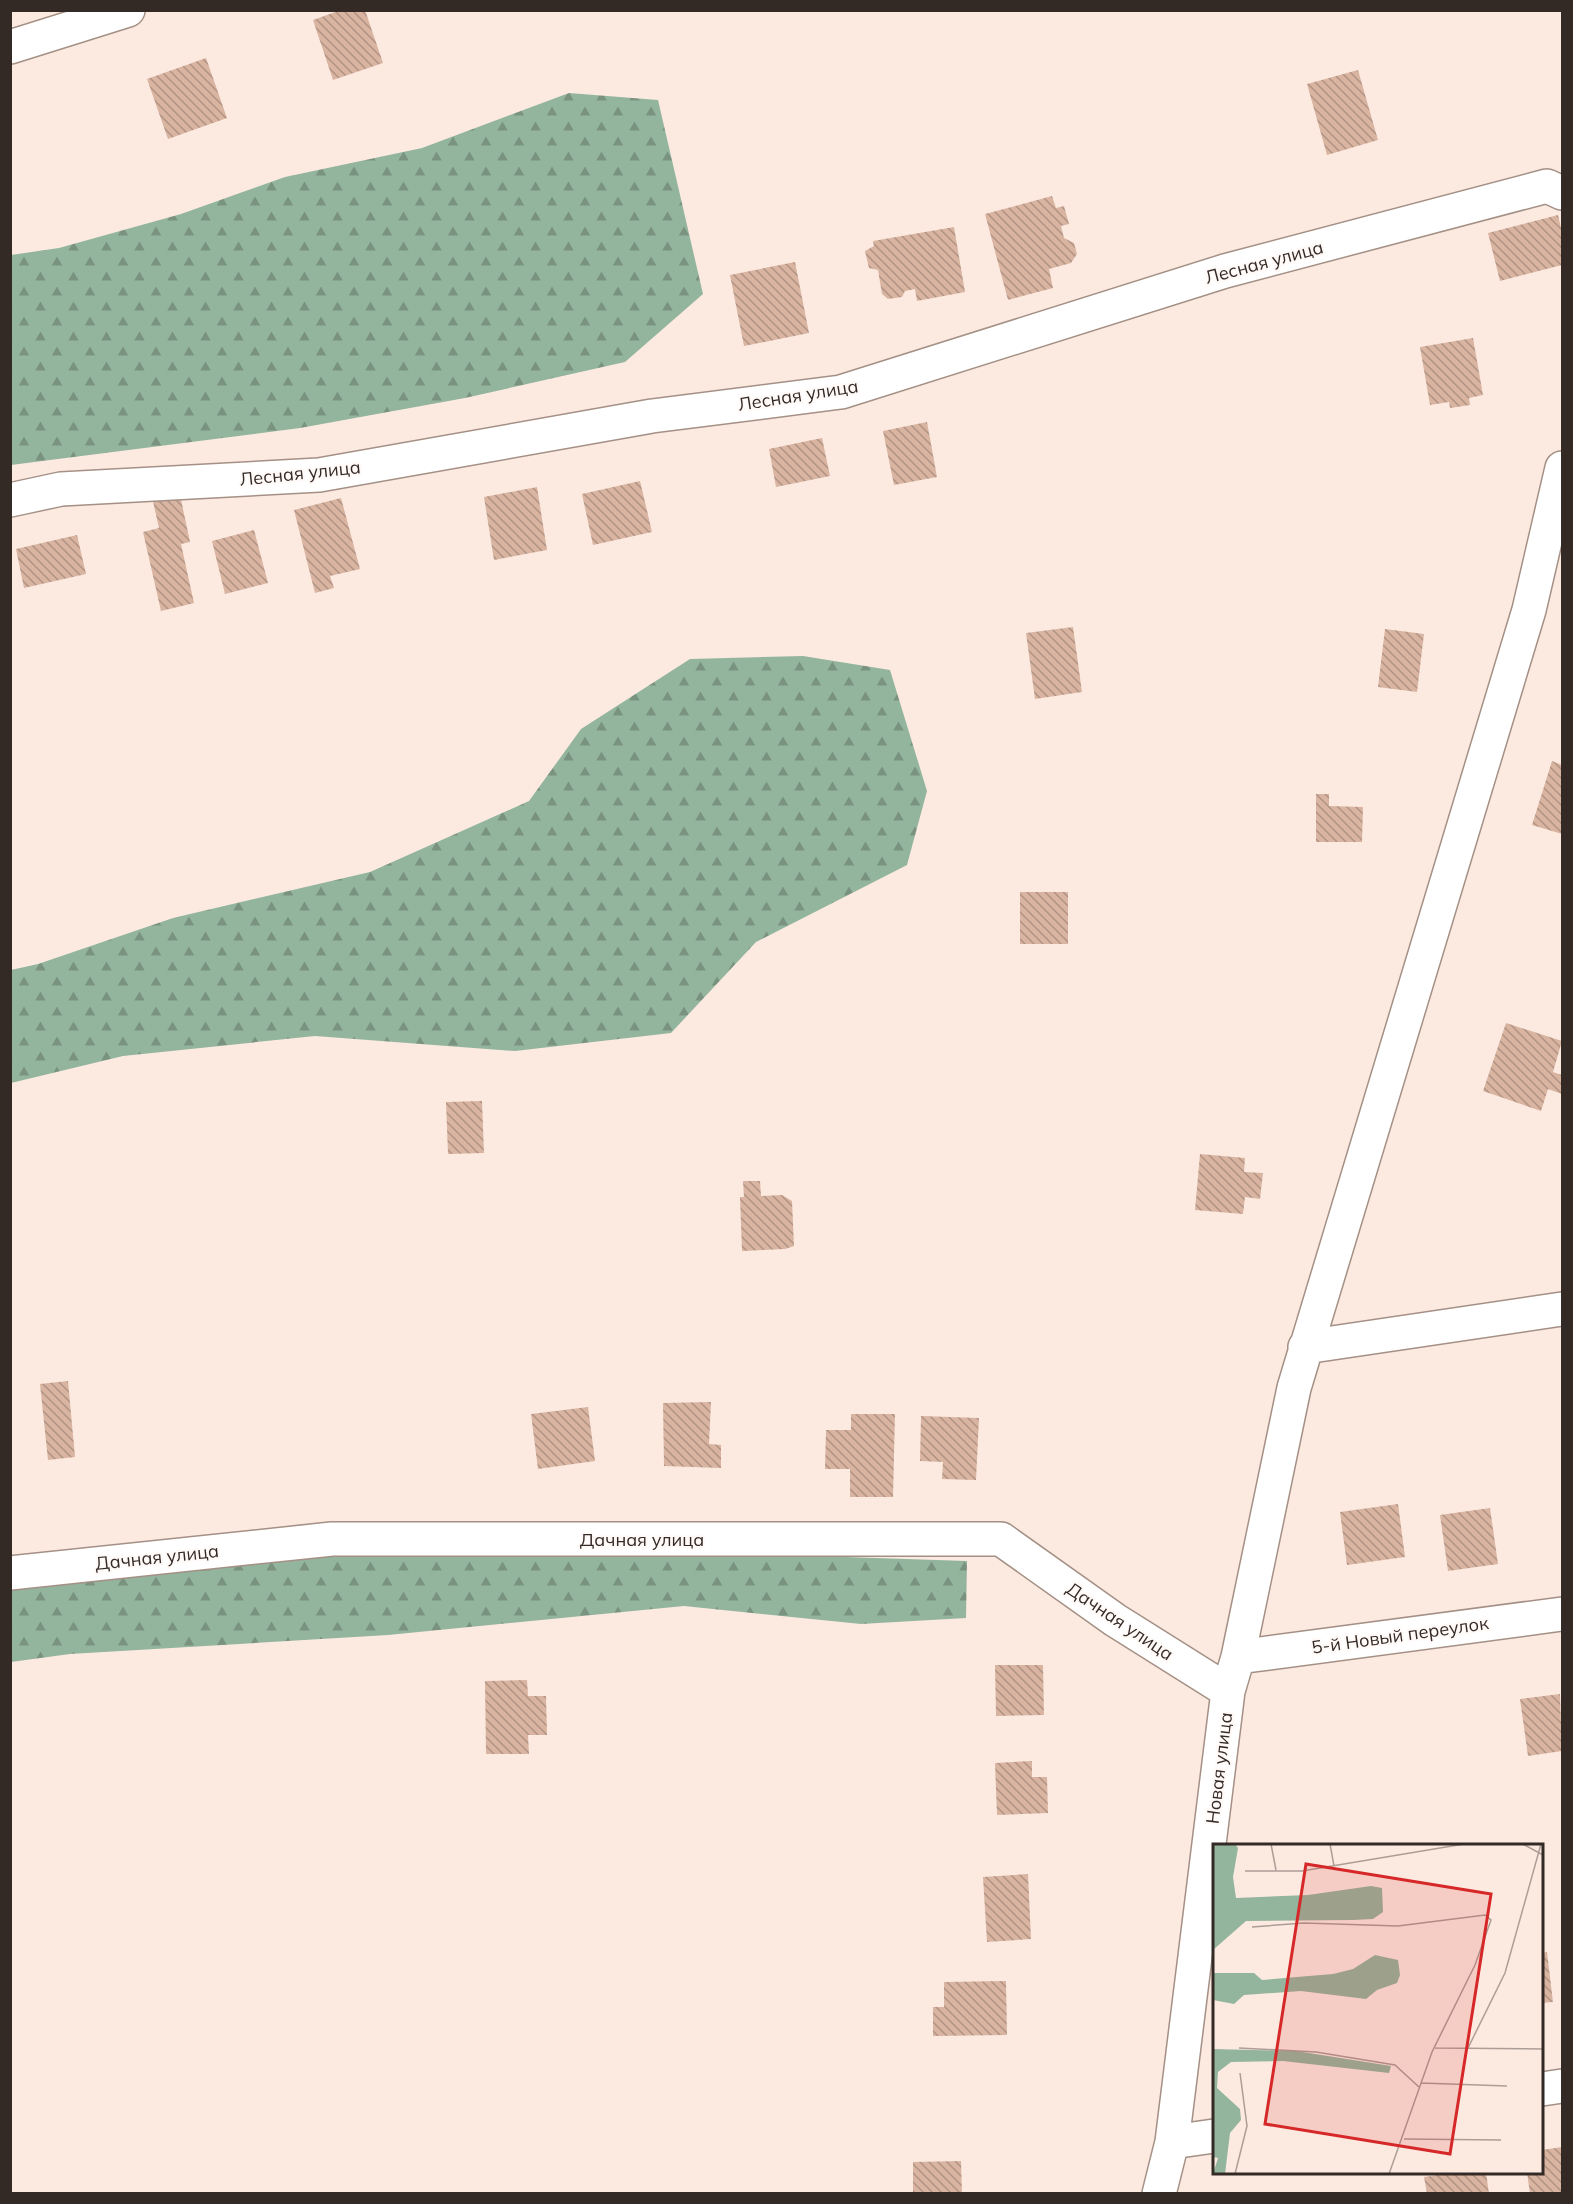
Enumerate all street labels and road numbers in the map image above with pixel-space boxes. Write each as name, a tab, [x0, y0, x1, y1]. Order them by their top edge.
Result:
street label: Лесная улица	[1202, 235, 1326, 289]
street label: Лесная улица	[736, 374, 860, 416]
street label: Лесная улица	[238, 455, 362, 491]
street label: Дачная улица	[580, 1528, 704, 1551]
street label: Дачная улица	[94, 1539, 220, 1575]
street label: Дачная улица	[1062, 1577, 1178, 1665]
street label: 5-й Новый переулок	[1310, 1611, 1490, 1659]
street label: Новая улица	[1201, 1711, 1237, 1825]

